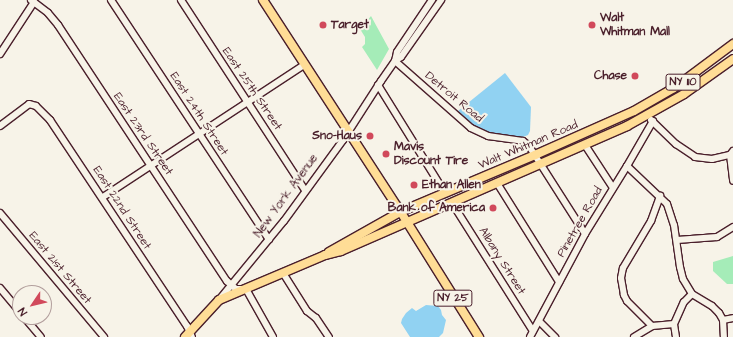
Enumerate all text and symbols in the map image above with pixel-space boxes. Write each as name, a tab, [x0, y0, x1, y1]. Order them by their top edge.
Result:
place label: Walt Whitman Mall	[600, 11, 670, 39]
place label: Target	[331, 18, 369, 32]
marker: Target	[318, 20, 328, 30]
marker: Walt Whitman Mall	[587, 20, 597, 30]
street label: East 25th Street	[219, 45, 285, 133]
street label: Detroit Road	[422, 68, 486, 126]
place label: Chase	[594, 69, 627, 83]
street label: East 24th Street	[167, 70, 231, 158]
marker: Chase	[630, 71, 640, 81]
road number: NY 110	[665, 73, 701, 91]
street label: East 23rd Street	[110, 90, 176, 178]
street label: Walt Whitman Road	[476, 118, 580, 172]
place label: Sno-Haus	[312, 129, 362, 143]
marker: Sno-Haus	[365, 131, 375, 141]
place label: Mavis Discount Tire	[394, 140, 468, 168]
marker: Mavis Discount Tire	[381, 149, 391, 159]
street label: New York Avenue	[251, 152, 321, 240]
street label: East 22nd Street	[90, 164, 154, 252]
place label: Ethan Allen	[422, 178, 481, 192]
marker: Ethan Allen	[409, 180, 419, 190]
street label: Pinetree Road	[554, 184, 606, 260]
place label: Bank of America	[388, 201, 485, 215]
marker: Bank of America	[488, 203, 498, 213]
street label: Albany Street	[476, 225, 528, 297]
street label: East 21st Street	[26, 229, 94, 307]
north arrow	[12, 285, 52, 325]
road number: NY 25	[433, 289, 473, 307]
text: N	[14, 304, 31, 319]

